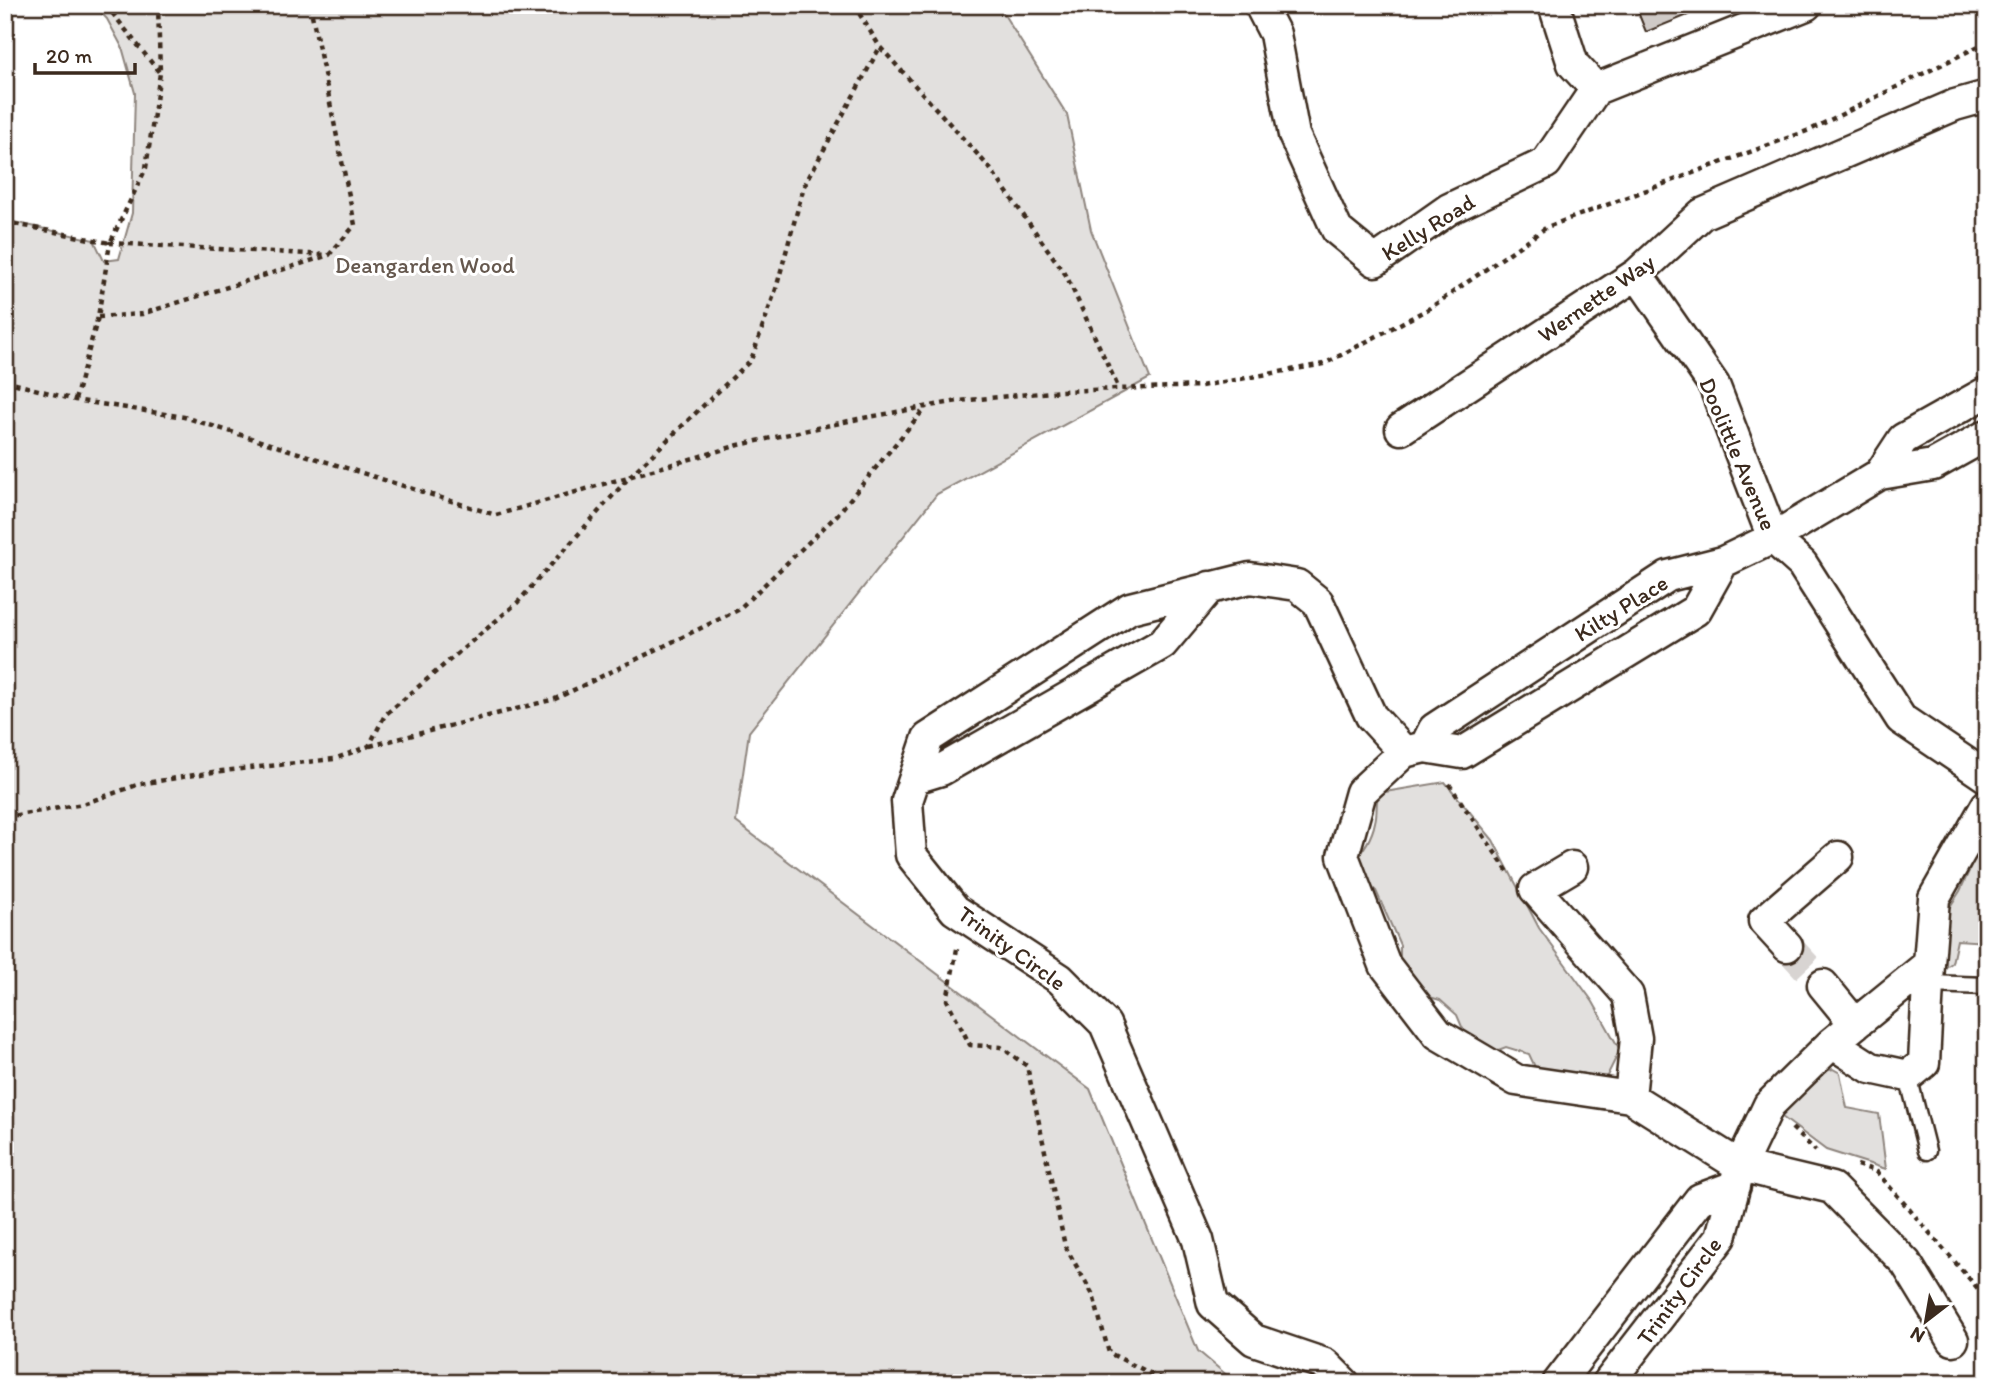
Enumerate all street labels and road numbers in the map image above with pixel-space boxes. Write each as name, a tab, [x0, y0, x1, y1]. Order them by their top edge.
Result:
street label: Kelly Road	[1376, 187, 1480, 267]
street label: Wernette Way	[1532, 247, 1660, 349]
street label: Doolittle Avenue	[1693, 373, 1783, 535]
street label: Kilty Place	[1569, 568, 1673, 648]
street label: Trinity Circle	[953, 899, 1071, 997]
street label: Trinity Circle	[1630, 1232, 1728, 1350]

